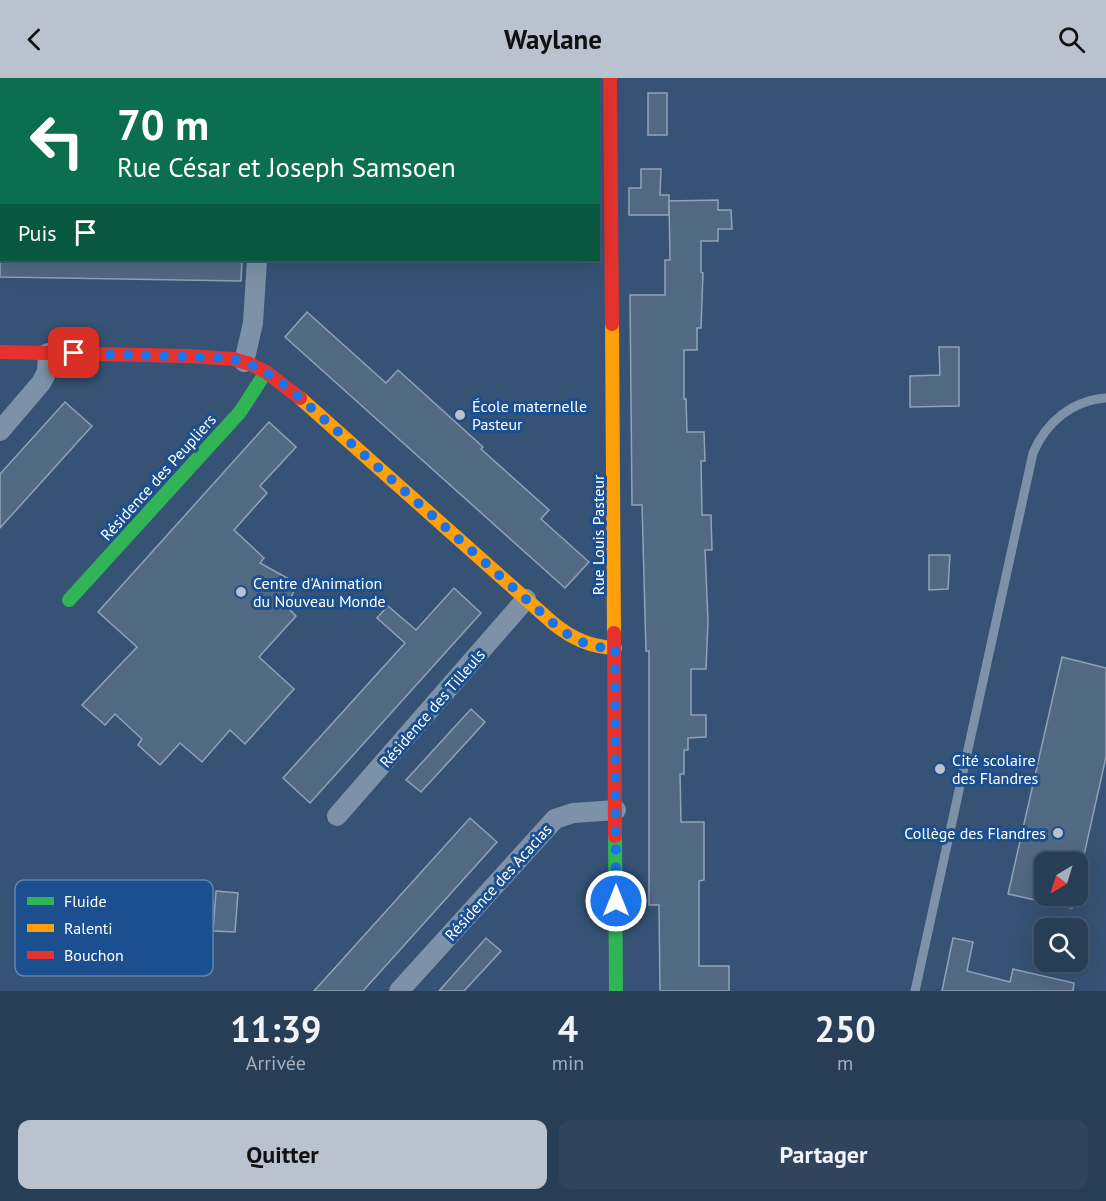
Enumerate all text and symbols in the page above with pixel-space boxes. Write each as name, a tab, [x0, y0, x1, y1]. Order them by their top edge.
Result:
text: Waylane	[504, 22, 602, 56]
icon: back	[18, 23, 51, 56]
icon: search	[1055, 23, 1088, 56]
text: 70 m	[117, 97, 209, 152]
icon: left	[18, 102, 96, 180]
text: Rue César et Joseph Samsoen	[117, 150, 456, 184]
icon: arrive	[69, 216, 102, 249]
text: Puis	[18, 219, 57, 247]
pin	[48, 327, 99, 378]
icon: arrive	[57, 336, 90, 369]
place label: École maternelle Pasteur	[472, 396, 587, 434]
marker: École maternelle Pasteur	[453, 408, 467, 422]
street label: Résidence des Peupliers	[96, 409, 220, 544]
street label: Rue Louis Pasteur	[588, 474, 608, 595]
place label: Centre d'Animation du Nouveau Monde	[253, 573, 386, 611]
marker: Centre d'Animation du Nouveau Monde	[234, 585, 248, 599]
street label: Résidence des Tilleuls	[375, 644, 489, 771]
place label: Cité scolaire des Flandres	[952, 750, 1039, 788]
marker: Cité scolaire des Flandres	[933, 762, 947, 776]
street label: Résidence des Acacias	[440, 819, 556, 945]
place label: Collège des Flandres	[904, 823, 1046, 843]
marker: Collège des Flandres	[1051, 826, 1065, 840]
north arrow	[1034, 852, 1088, 906]
map controls	[1034, 852, 1088, 972]
position arrow	[584, 869, 648, 933]
legend	[15, 880, 213, 976]
text: Fluide	[64, 891, 107, 911]
text: Ralenti	[64, 918, 113, 938]
button: search	[1034, 918, 1088, 972]
text: Bouchon	[64, 945, 124, 965]
text: 11:39	[230, 1005, 322, 1052]
text: 4	[558, 1005, 578, 1052]
text: 250	[815, 1005, 876, 1052]
text: Arrivée	[246, 1050, 306, 1076]
text: min	[552, 1050, 584, 1076]
text: m	[837, 1050, 853, 1076]
button: Quitter	[18, 1120, 547, 1189]
button: Partager	[559, 1120, 1088, 1189]

